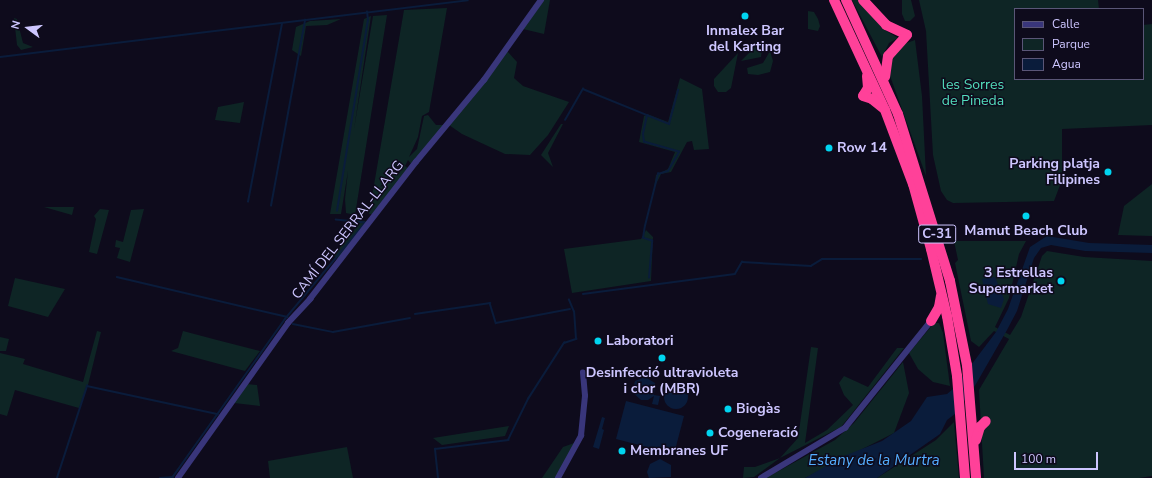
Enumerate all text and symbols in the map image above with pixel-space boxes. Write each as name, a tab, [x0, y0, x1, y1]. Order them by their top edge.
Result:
north arrow	[8, 8, 48, 48]
legend	[1014, 8, 1144, 80]
marker: Inmalex Bar del Karting	[740, 11, 750, 21]
text: Calle	[1052, 16, 1080, 32]
text: N	[8, 19, 24, 31]
place label: Inmalex Bar del Karting	[706, 23, 784, 56]
text: Parque	[1052, 36, 1090, 52]
text: Agua	[1052, 56, 1081, 72]
park label: les Sorres de Pineda	[942, 77, 1004, 110]
place label: Row 14	[837, 140, 887, 156]
marker: Row 14	[824, 143, 834, 153]
place label: Parking platja Filipines	[1009, 156, 1100, 188]
street label: CAMÍ DEL SERRAL-LLARG	[289, 157, 407, 303]
marker: Parking platja Filipines	[1103, 167, 1113, 177]
marker: Mamut Beach Club	[1021, 211, 1031, 221]
road number: C-31	[918, 223, 956, 245]
place label: Mamut Beach Club	[964, 223, 1088, 239]
place label: 3 Estrellas Supermarket	[969, 265, 1053, 298]
marker: 3 Estrellas Supermarket	[1056, 276, 1066, 286]
place label: Laboratori	[606, 333, 673, 349]
marker: Laboratori	[593, 336, 603, 346]
marker: Desinfecció ultravioleta i clor (MBR)	[657, 353, 667, 363]
place label: Desinfecció ultravioleta i clor (MBR)	[586, 365, 738, 398]
place label: Biogàs	[736, 401, 780, 417]
marker: Biogàs	[723, 404, 733, 414]
place label: Cogeneració	[718, 425, 798, 441]
marker: Cogeneració	[705, 428, 715, 438]
place label: Membranes UF	[630, 443, 728, 459]
scale bar	[1016, 444, 1100, 470]
marker: Membranes UF	[617, 446, 627, 456]
text: 100 m	[1021, 451, 1056, 467]
water label: Estany de la Murtra	[808, 452, 940, 470]

